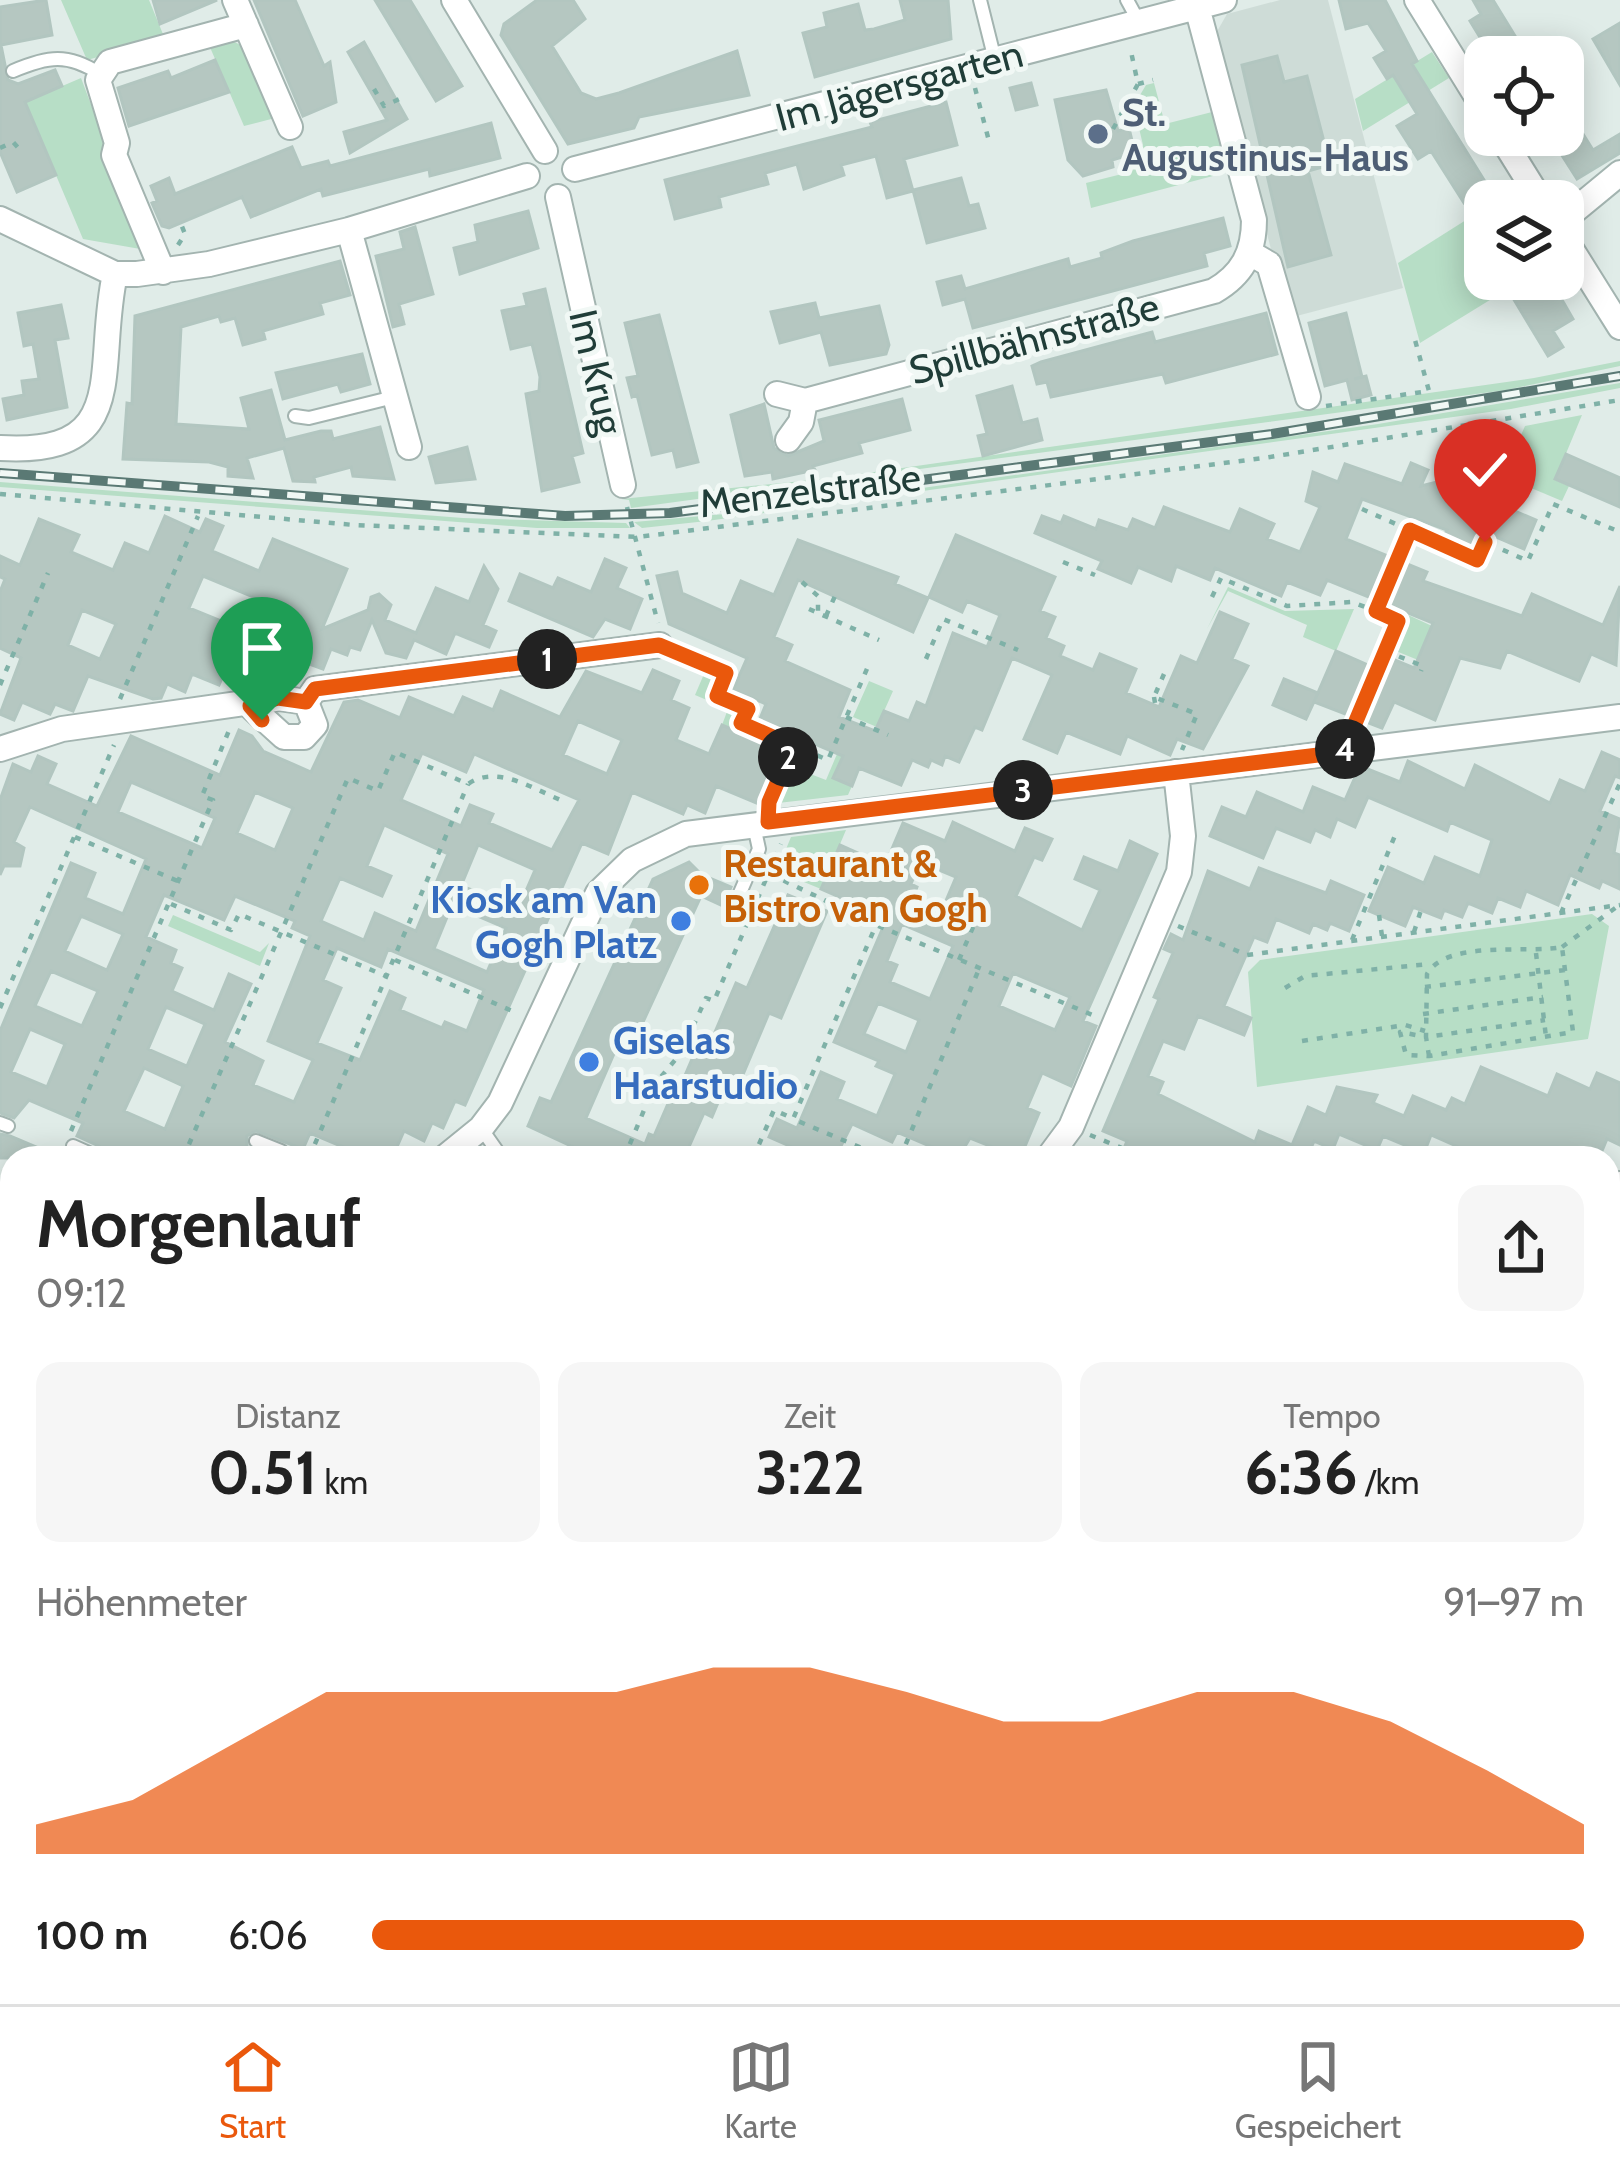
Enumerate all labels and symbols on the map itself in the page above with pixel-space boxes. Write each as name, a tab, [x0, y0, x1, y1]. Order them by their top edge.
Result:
street label: Im Jägersgarten	[770, 29, 1028, 141]
place label: St. Augustinus-Haus	[1122, 88, 1409, 181]
marker: St. Augustinus-Haus	[1085, 121, 1111, 147]
street label: Spillbähnstraße	[904, 282, 1164, 394]
street label: Im Krug	[559, 305, 635, 440]
pin	[1434, 419, 1536, 542]
street label: Menzelstraße	[697, 453, 923, 527]
pin	[211, 597, 313, 720]
pin: 1	[517, 629, 577, 689]
pin: 4	[1315, 719, 1375, 779]
pin: 2	[758, 727, 818, 787]
pin: 3	[993, 760, 1053, 820]
place label: Restaurant & Bistro van Gogh	[723, 839, 988, 932]
marker: Restaurant & Bistro van Gogh	[686, 872, 712, 898]
place label: Kiosk am Van Gogh Platz	[430, 875, 657, 968]
marker: Kiosk am Van Gogh Platz	[668, 908, 694, 934]
place label: Giselas Haarstudio	[613, 1016, 798, 1109]
marker: Giselas Haarstudio	[576, 1049, 602, 1075]

